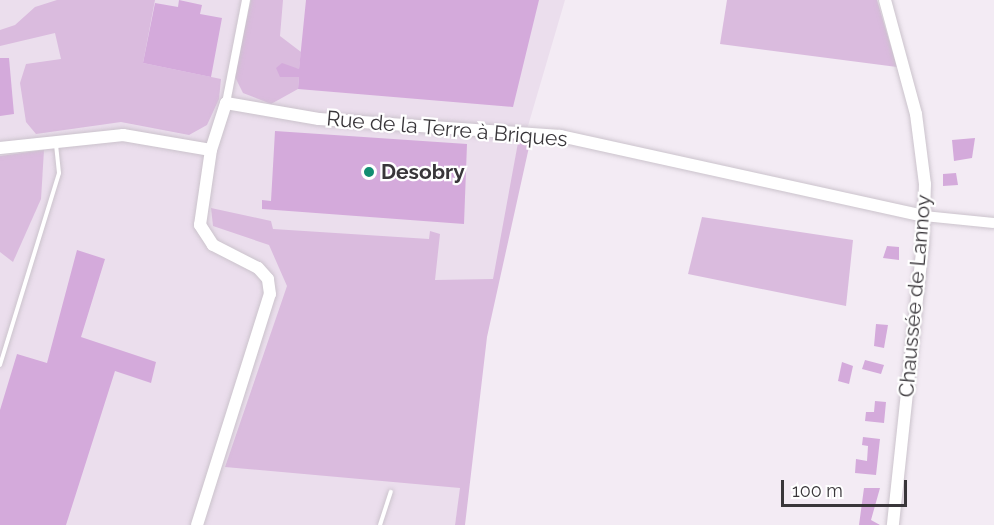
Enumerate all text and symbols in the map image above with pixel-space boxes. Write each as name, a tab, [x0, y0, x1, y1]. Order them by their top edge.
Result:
street label: Rue de la Terre à Briques	[325, 106, 569, 152]
place label: Desobry	[381, 159, 465, 185]
marker: Desobry	[362, 165, 376, 179]
street label: Chaussée de Lannoy	[894, 194, 936, 398]
scale bar	[784, 468, 910, 506]
text: 100 m	[792, 480, 843, 501]

